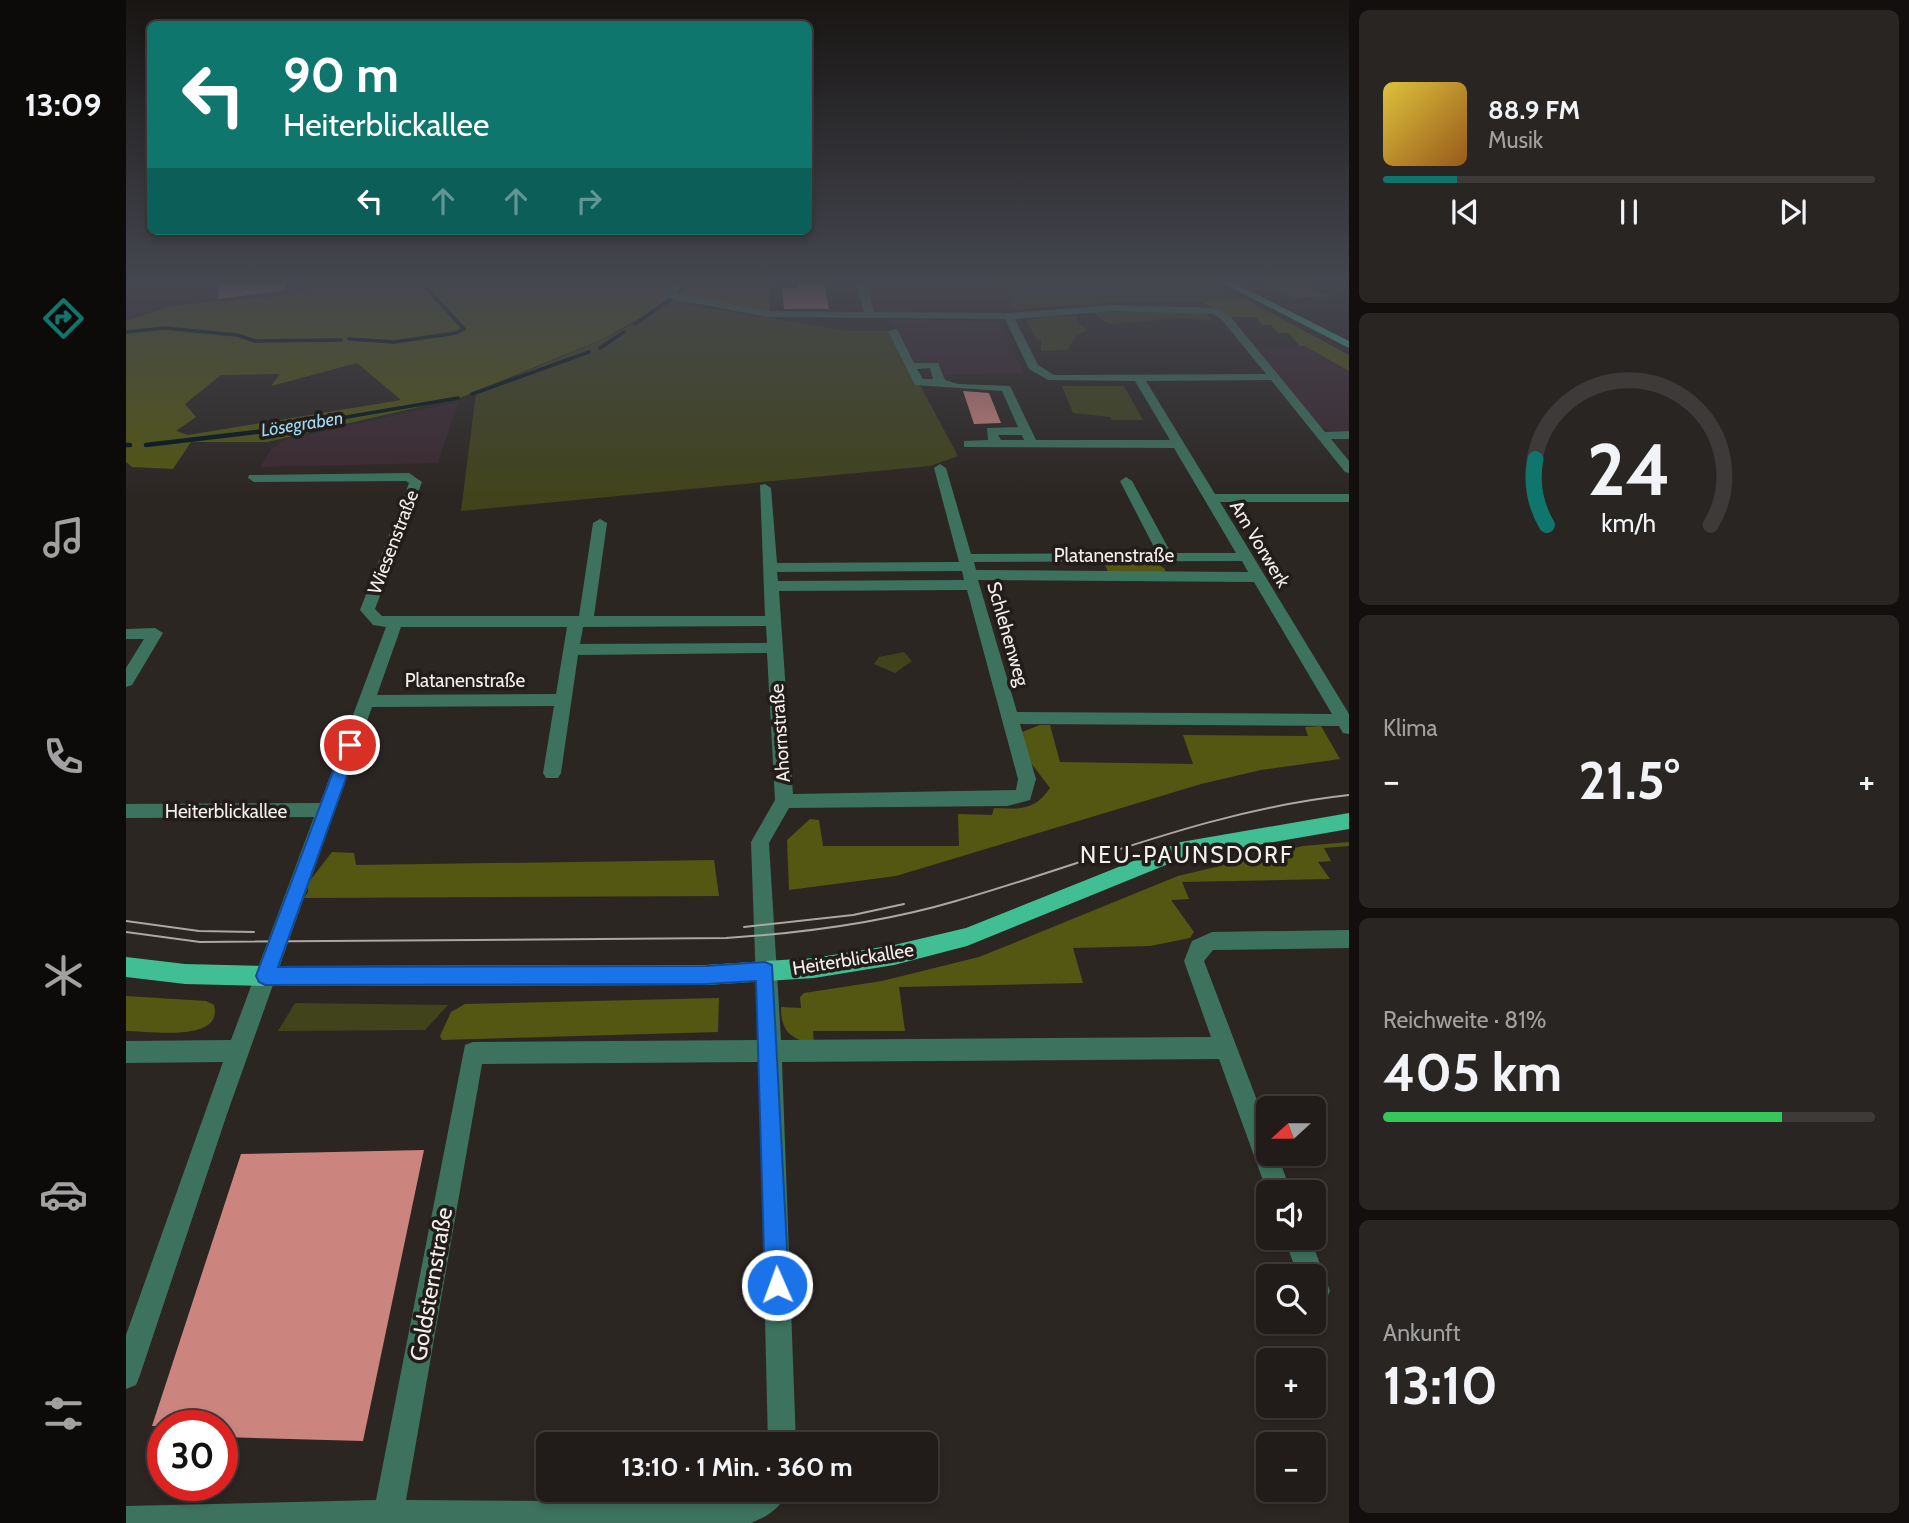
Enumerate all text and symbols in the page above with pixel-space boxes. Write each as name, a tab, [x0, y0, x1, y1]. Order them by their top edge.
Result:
text: 90 m	[283, 45, 399, 104]
icon: left	[168, 49, 259, 140]
text: 13:09	[25, 85, 101, 124]
text: 88.9 FM	[1488, 94, 1580, 126]
text: Heiterblickallee	[283, 105, 489, 144]
text: Musik	[1488, 126, 1543, 154]
icon: left	[351, 182, 389, 220]
icon: ahead	[424, 182, 462, 220]
icon: ahead	[497, 182, 535, 220]
icon: right	[570, 182, 608, 220]
icon: previous	[1446, 193, 1484, 231]
icon: pause	[1610, 193, 1648, 231]
icon: next	[1774, 193, 1812, 231]
icon: directions	[39, 294, 88, 343]
water label: Lösegraben	[259, 407, 345, 441]
text: 24	[1587, 425, 1671, 513]
street label: Wiesenstraße	[363, 486, 423, 597]
street label: Am Vorwerk	[1225, 496, 1295, 592]
text: km/h	[1602, 508, 1656, 538]
icon: music	[39, 513, 88, 562]
street label: Platanenstraße	[1054, 544, 1175, 567]
street label: Schlehenweg	[982, 579, 1034, 689]
street label: Platanenstraße	[405, 669, 526, 692]
street label: Ahornstraße	[765, 683, 795, 783]
text: Klima	[1383, 714, 1438, 742]
pin	[320, 715, 380, 775]
icon: arrive	[331, 726, 369, 764]
icon: phone	[39, 732, 88, 781]
text: 21.5°	[1578, 749, 1680, 812]
text: −	[1383, 757, 1400, 804]
text: +	[1858, 757, 1875, 804]
street label: Heiterblickallee	[165, 800, 288, 823]
district label: NEU-PAUNSDORF	[1080, 841, 1294, 869]
street label: Heiterblickallee	[791, 938, 916, 980]
icon: climate	[39, 951, 88, 1000]
text: Reichweite · 81%	[1383, 1006, 1546, 1034]
text: 405 km	[1383, 1041, 1562, 1104]
north arrow	[1256, 1096, 1326, 1166]
map controls	[1256, 1096, 1326, 1502]
icon: car	[39, 1170, 88, 1219]
button: sound	[1256, 1180, 1326, 1250]
street label: Goldsternstraße	[404, 1205, 458, 1363]
position arrow	[740, 1248, 814, 1322]
button: search	[1256, 1264, 1326, 1334]
text: Ankunft	[1383, 1319, 1461, 1347]
button: +	[1256, 1348, 1326, 1418]
text: 13:10	[1383, 1354, 1498, 1417]
icon: filters	[39, 1389, 88, 1438]
speed limit sign: 30	[147, 1410, 238, 1501]
button: −	[1256, 1432, 1326, 1502]
text: 13:10 · 1 Min. · 360 m	[621, 1451, 853, 1483]

